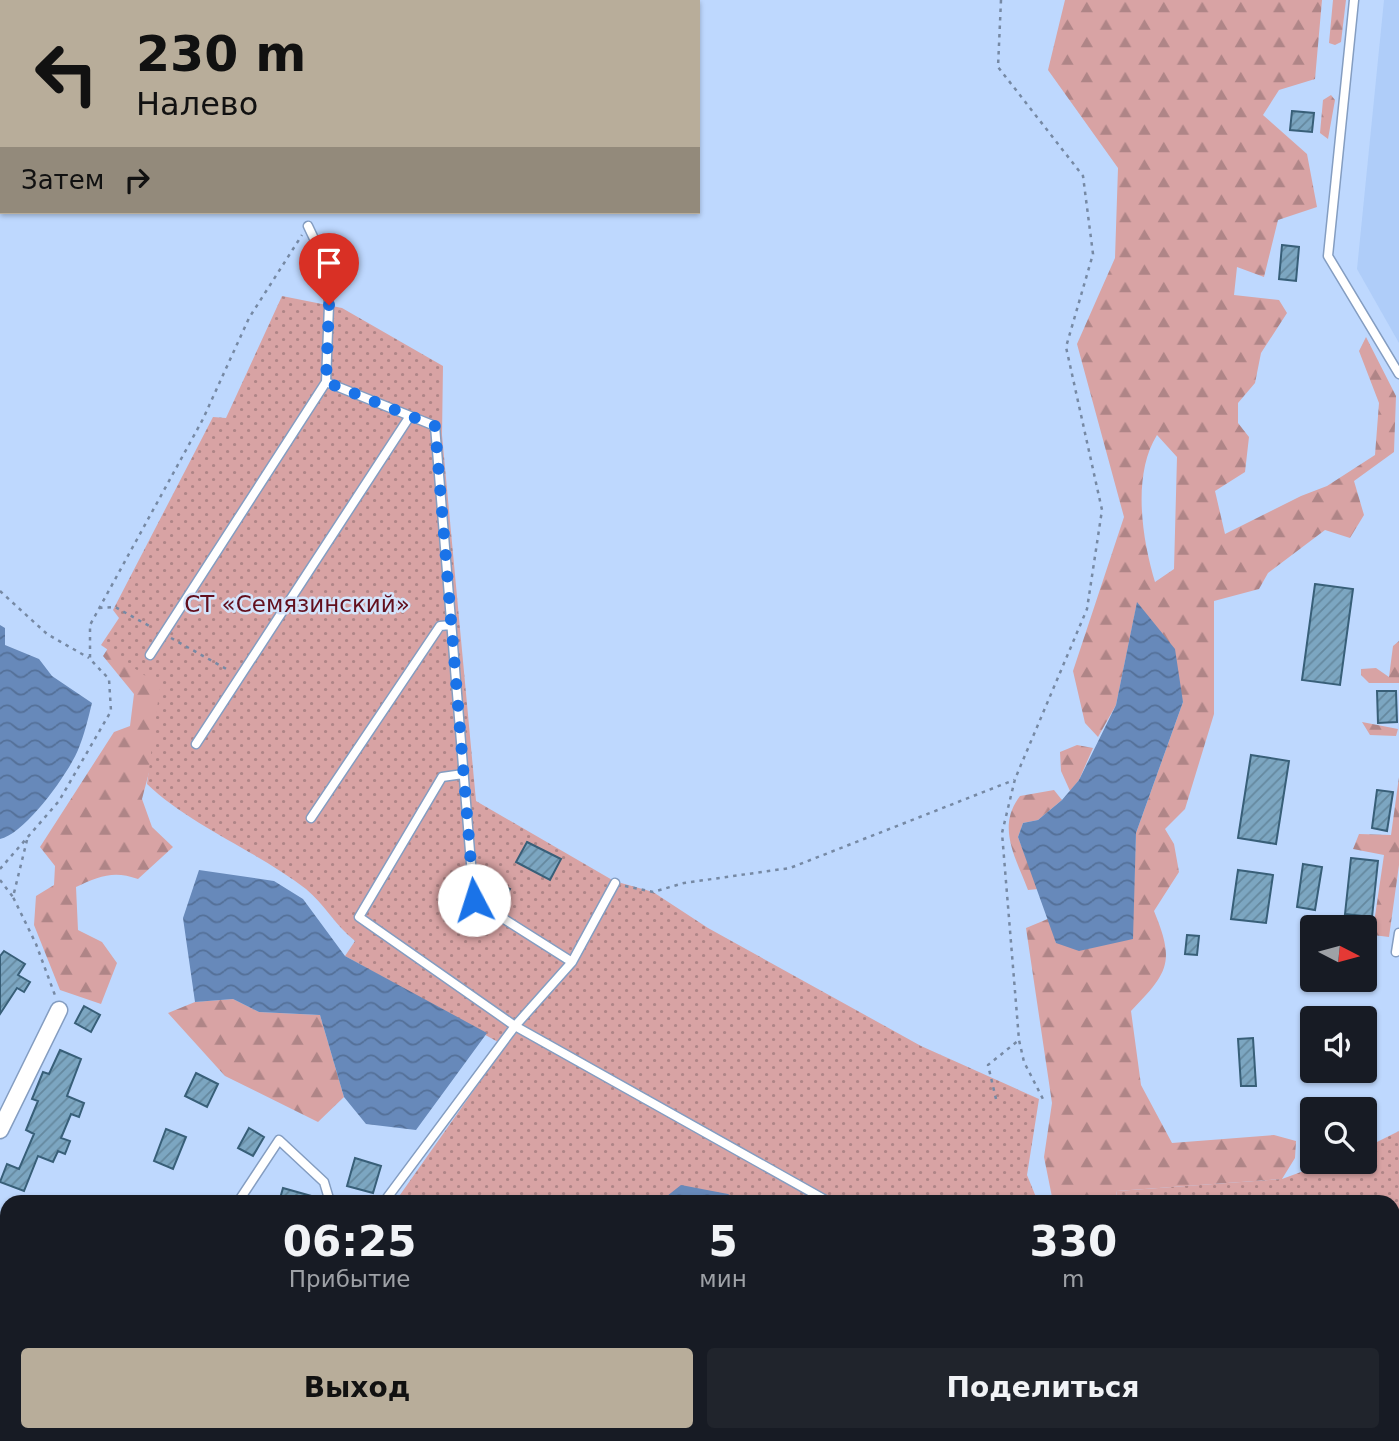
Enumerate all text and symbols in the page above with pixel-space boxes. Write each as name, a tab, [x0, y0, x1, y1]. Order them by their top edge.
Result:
text: 230 m	[136, 26, 306, 83]
icon: left	[21, 28, 112, 119]
text: Налево	[136, 85, 258, 123]
icon: right	[118, 161, 156, 199]
text: Затем	[21, 165, 104, 195]
pin	[299, 233, 359, 305]
icon: arrive	[310, 244, 348, 282]
park label: СТ «Семязинский»	[184, 591, 410, 617]
position arrow	[437, 863, 511, 937]
north arrow	[1300, 915, 1377, 992]
map controls	[1300, 915, 1377, 1174]
button: sound	[1300, 1006, 1377, 1083]
button: search	[1300, 1097, 1377, 1174]
text: 06:25	[283, 1217, 417, 1266]
text: 5	[708, 1217, 738, 1266]
text: 330	[1029, 1217, 1117, 1266]
text: Прибытие	[289, 1266, 411, 1292]
text: мин	[699, 1266, 747, 1292]
text: m	[1062, 1266, 1085, 1292]
button: Выход	[21, 1348, 693, 1428]
button: Поделиться	[707, 1348, 1379, 1428]

